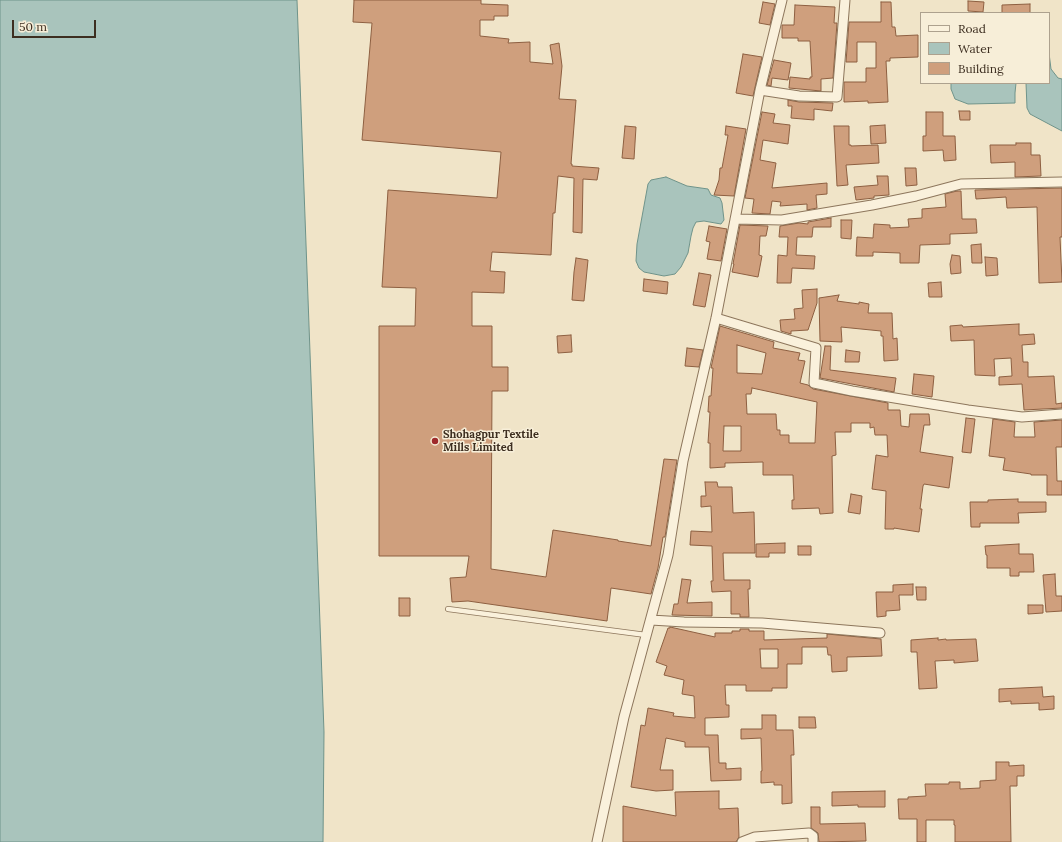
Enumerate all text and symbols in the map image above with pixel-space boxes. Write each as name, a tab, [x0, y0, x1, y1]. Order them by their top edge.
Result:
scale bar	[14, 12, 98, 38]
legend	[920, 12, 1050, 84]
text: 50 m	[19, 19, 47, 34]
text: Road	[958, 21, 986, 36]
text: Water	[958, 41, 992, 56]
text: Building	[958, 61, 1004, 76]
place label: Shohagpur Textile Mills Limited	[443, 428, 539, 454]
marker: Shohagpur Textile Mills Limited	[430, 436, 440, 446]

